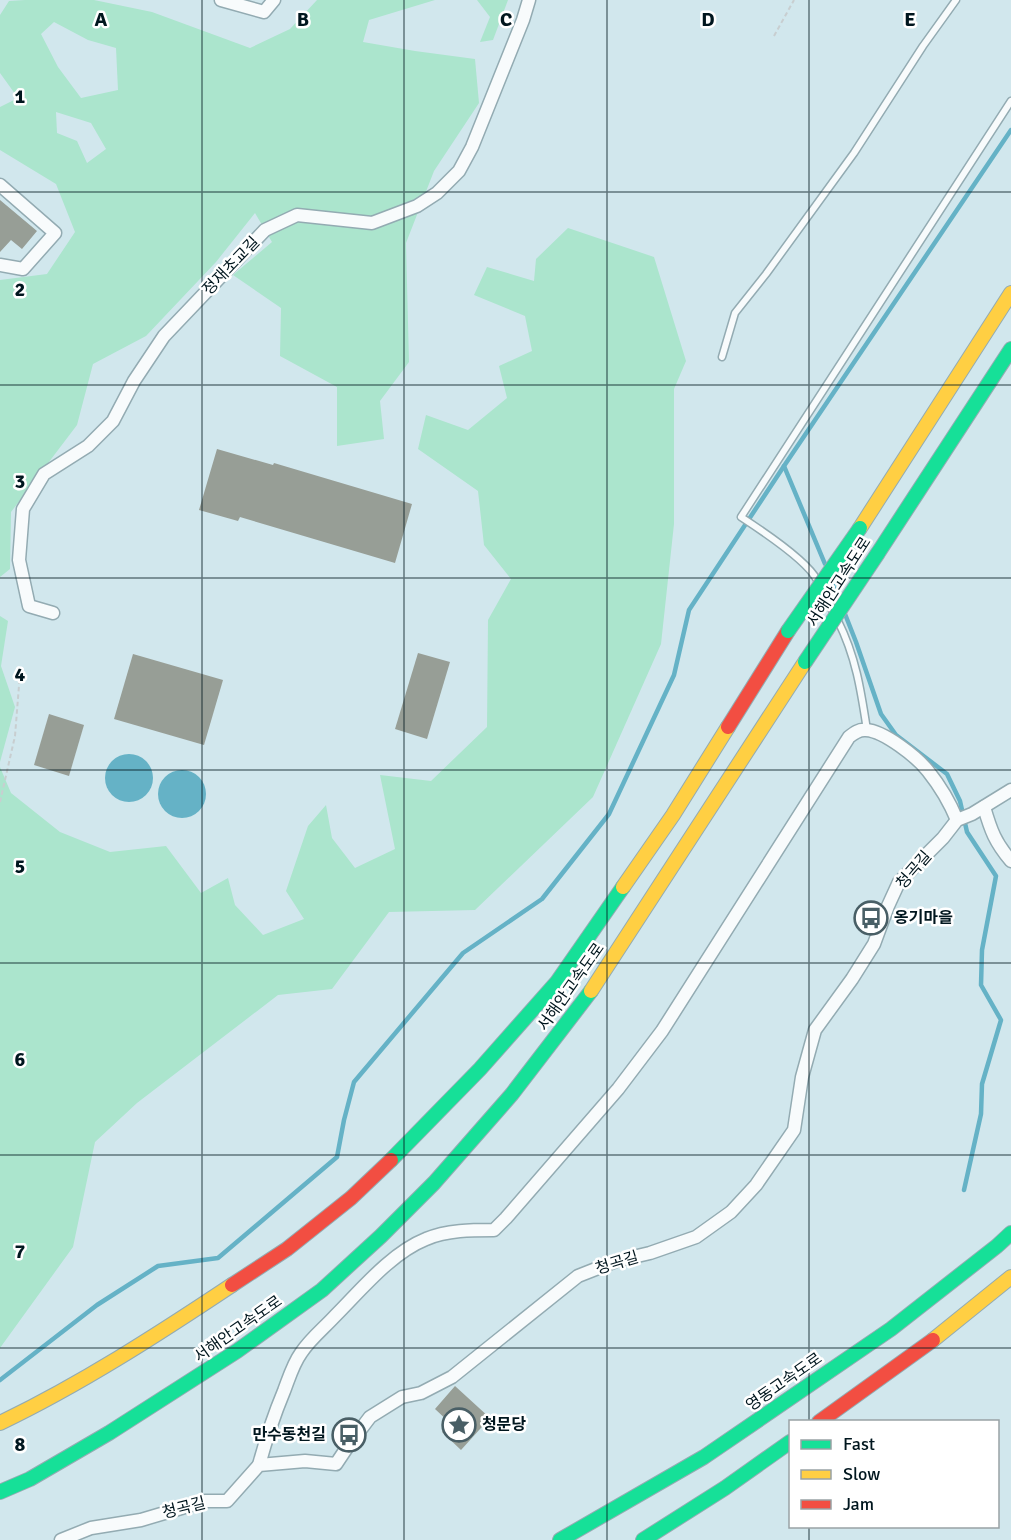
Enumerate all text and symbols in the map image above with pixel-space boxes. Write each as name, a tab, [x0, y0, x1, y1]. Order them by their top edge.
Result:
text: A	[95, 7, 108, 32]
text: B	[297, 7, 309, 32]
text: C	[500, 7, 512, 32]
text: D	[701, 7, 715, 32]
text: E	[904, 7, 916, 32]
text: 1	[15, 84, 26, 109]
street label: 정재초교길	[198, 233, 264, 299]
text: 2	[15, 277, 25, 302]
text: 3	[15, 469, 25, 494]
street label: 서해안고속도로	[803, 533, 876, 631]
text: 4	[15, 662, 26, 687]
street label: 청곡길	[892, 847, 936, 893]
text: 5	[15, 854, 25, 879]
bus stop icon: 옹기마을	[853, 900, 889, 936]
place label: 옹기마을	[894, 908, 953, 928]
street label: 서해안고속도로	[533, 939, 609, 1035]
text: 6	[15, 1047, 26, 1072]
text: 7	[15, 1239, 26, 1264]
street label: 청곡길	[593, 1247, 641, 1279]
street label: 서해안고속도로	[190, 1291, 286, 1367]
street label: 영동고속도로	[742, 1348, 826, 1416]
place icon: 청문당	[441, 1407, 477, 1443]
place label: 청문당	[482, 1415, 526, 1435]
bus stop icon: 만수동천길	[331, 1417, 367, 1453]
legend	[789, 1420, 999, 1528]
place label: 만수동천길	[252, 1425, 326, 1445]
text: 8	[15, 1432, 26, 1457]
text: Fast	[843, 1433, 875, 1455]
text: Slow	[843, 1463, 880, 1485]
street label: 청곡길	[160, 1493, 208, 1523]
text: Jam	[843, 1493, 874, 1515]

